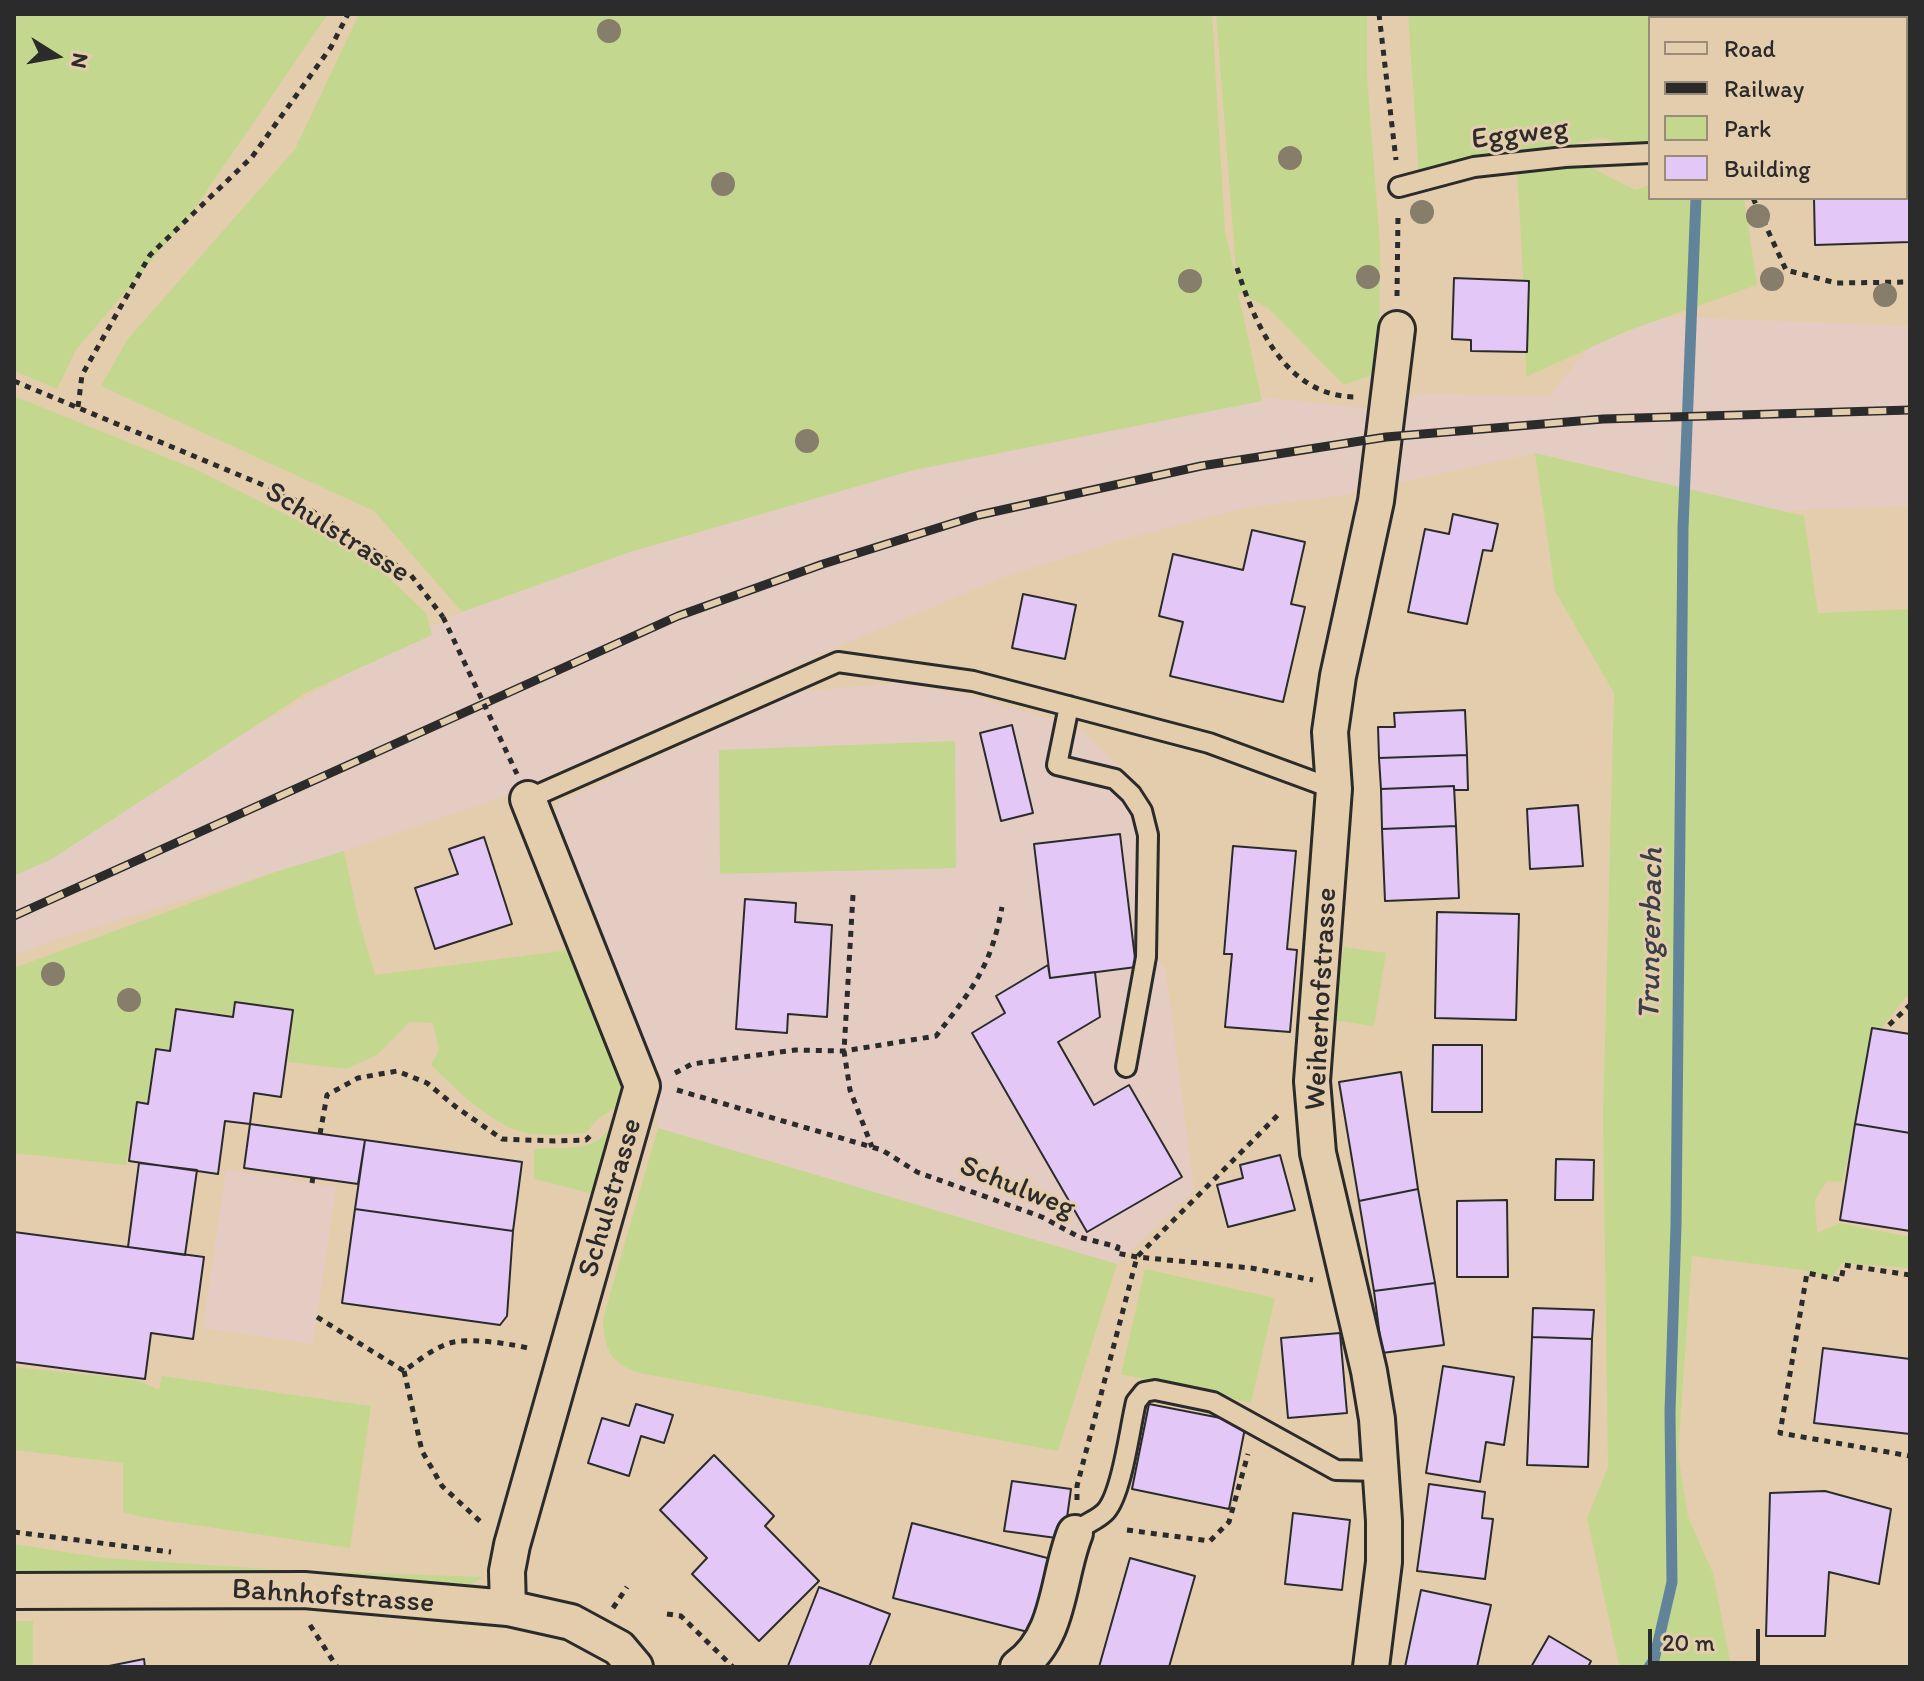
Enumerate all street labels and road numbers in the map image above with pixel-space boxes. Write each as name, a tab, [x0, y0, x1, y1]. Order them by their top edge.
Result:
street label: Eggweg	[1470, 111, 1570, 159]
street label: Schulstrasse	[258, 474, 416, 592]
street label: Weiherhofstrasse	[1298, 886, 1346, 1112]
street label: Schulstrasse	[571, 1114, 651, 1282]
street label: Schulweg	[954, 1149, 1080, 1227]
street label: Bahnhofstrasse	[231, 1572, 435, 1622]

